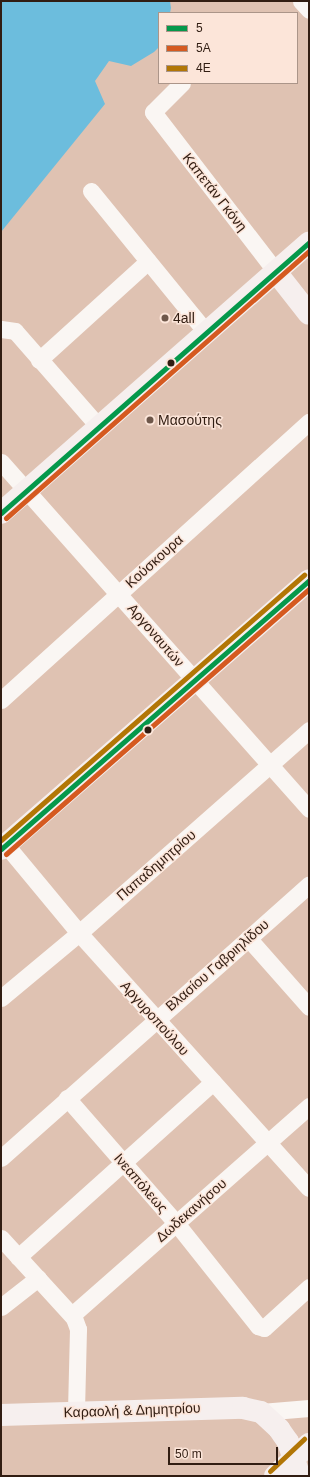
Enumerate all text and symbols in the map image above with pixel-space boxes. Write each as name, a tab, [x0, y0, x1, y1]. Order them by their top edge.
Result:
legend	[158, 12, 298, 84]
text: 5	[196, 21, 203, 35]
text: 5Α	[196, 41, 211, 55]
text: 4Ε	[196, 61, 211, 75]
street label: Καπετάν Γκόνη	[179, 150, 251, 234]
place label: 4all	[173, 310, 195, 326]
marker: 4all	[160, 313, 170, 323]
unlabelled marker	[166, 358, 176, 368]
place label: Μασούτης	[158, 412, 222, 428]
marker: Μασούτης	[145, 415, 155, 425]
street label: Κούσκουρα	[122, 531, 186, 591]
street label: Αργοναυτών	[124, 600, 188, 670]
unlabelled marker	[143, 725, 153, 735]
street label: Παπαδημητρίου	[113, 826, 199, 904]
street label: Βλασίου Γαβριηλίδου	[162, 916, 272, 1014]
street label: Αργυροπούλου	[117, 977, 193, 1059]
street label: Ινεαπόλεως	[111, 1150, 171, 1216]
street label: Δωδεκανήσου	[152, 1175, 230, 1245]
street label: Καραολή & Δημητρίου	[63, 1399, 201, 1421]
scale bar	[170, 1439, 280, 1465]
text: 50 m	[175, 1447, 202, 1461]

